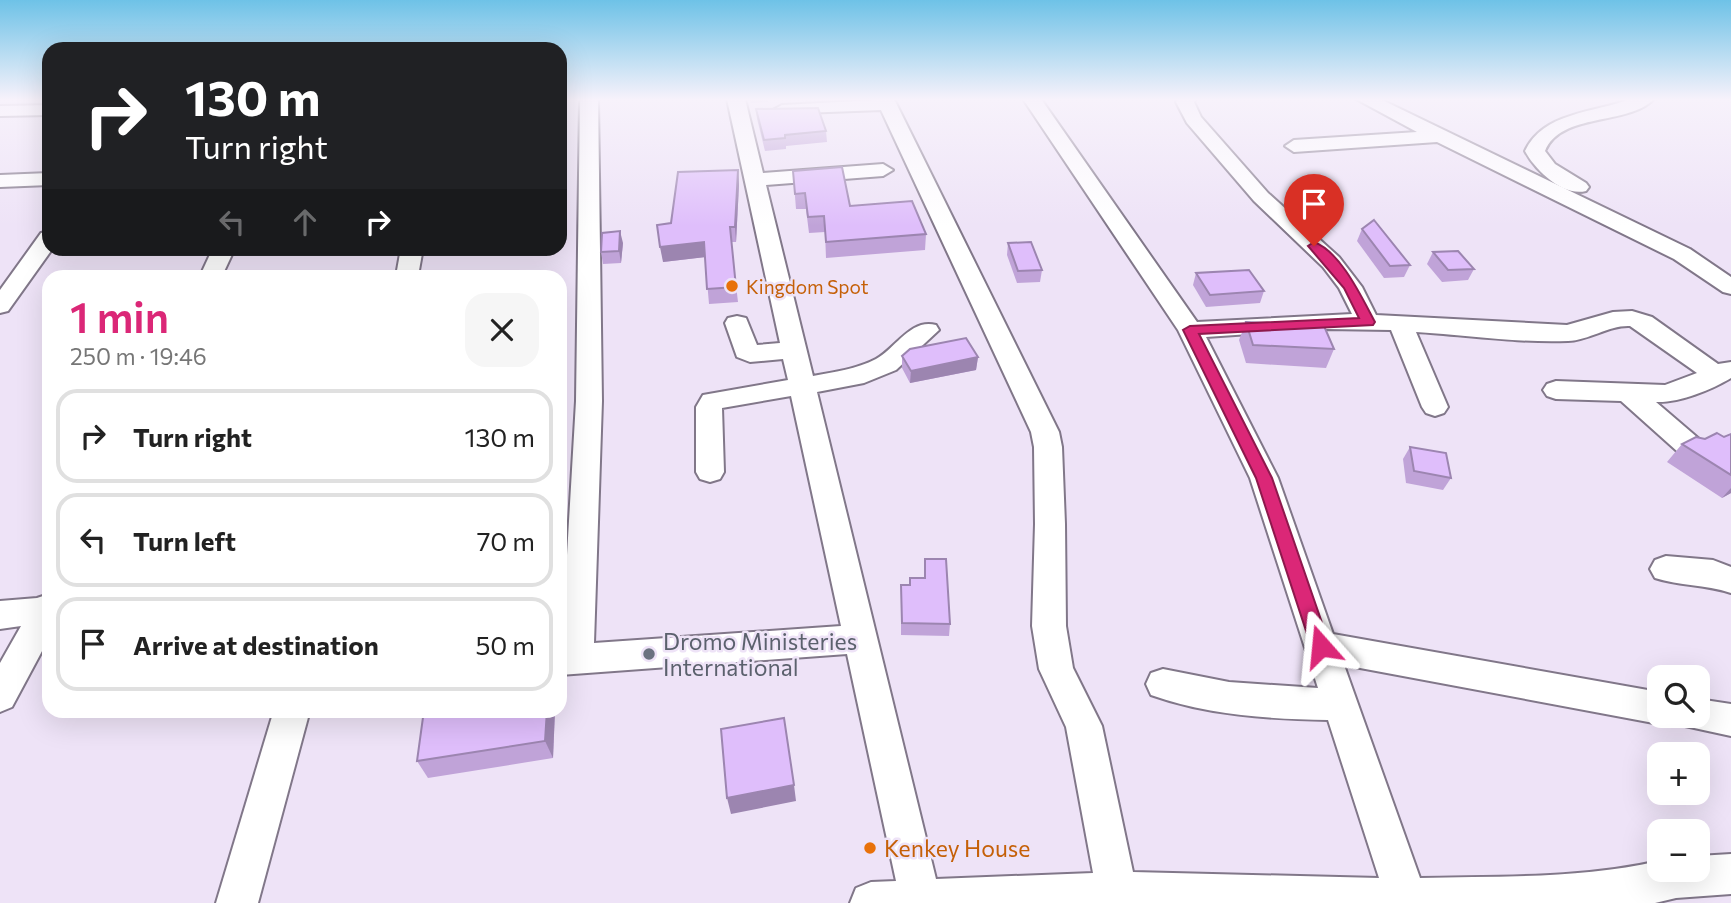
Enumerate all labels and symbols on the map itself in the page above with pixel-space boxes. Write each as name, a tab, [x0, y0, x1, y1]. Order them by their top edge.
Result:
pin	[1284, 174, 1344, 246]
place label: Kingdom Spot	[746, 275, 869, 298]
marker: Kingdom Spot	[724, 278, 740, 294]
position arrow	[1284, 609, 1358, 683]
place label: Dromo Ministeries International	[663, 627, 857, 681]
marker: Dromo Ministeries International	[641, 646, 657, 662]
place label: Kenkey House	[884, 834, 1030, 862]
marker: Kenkey House	[862, 840, 878, 856]

